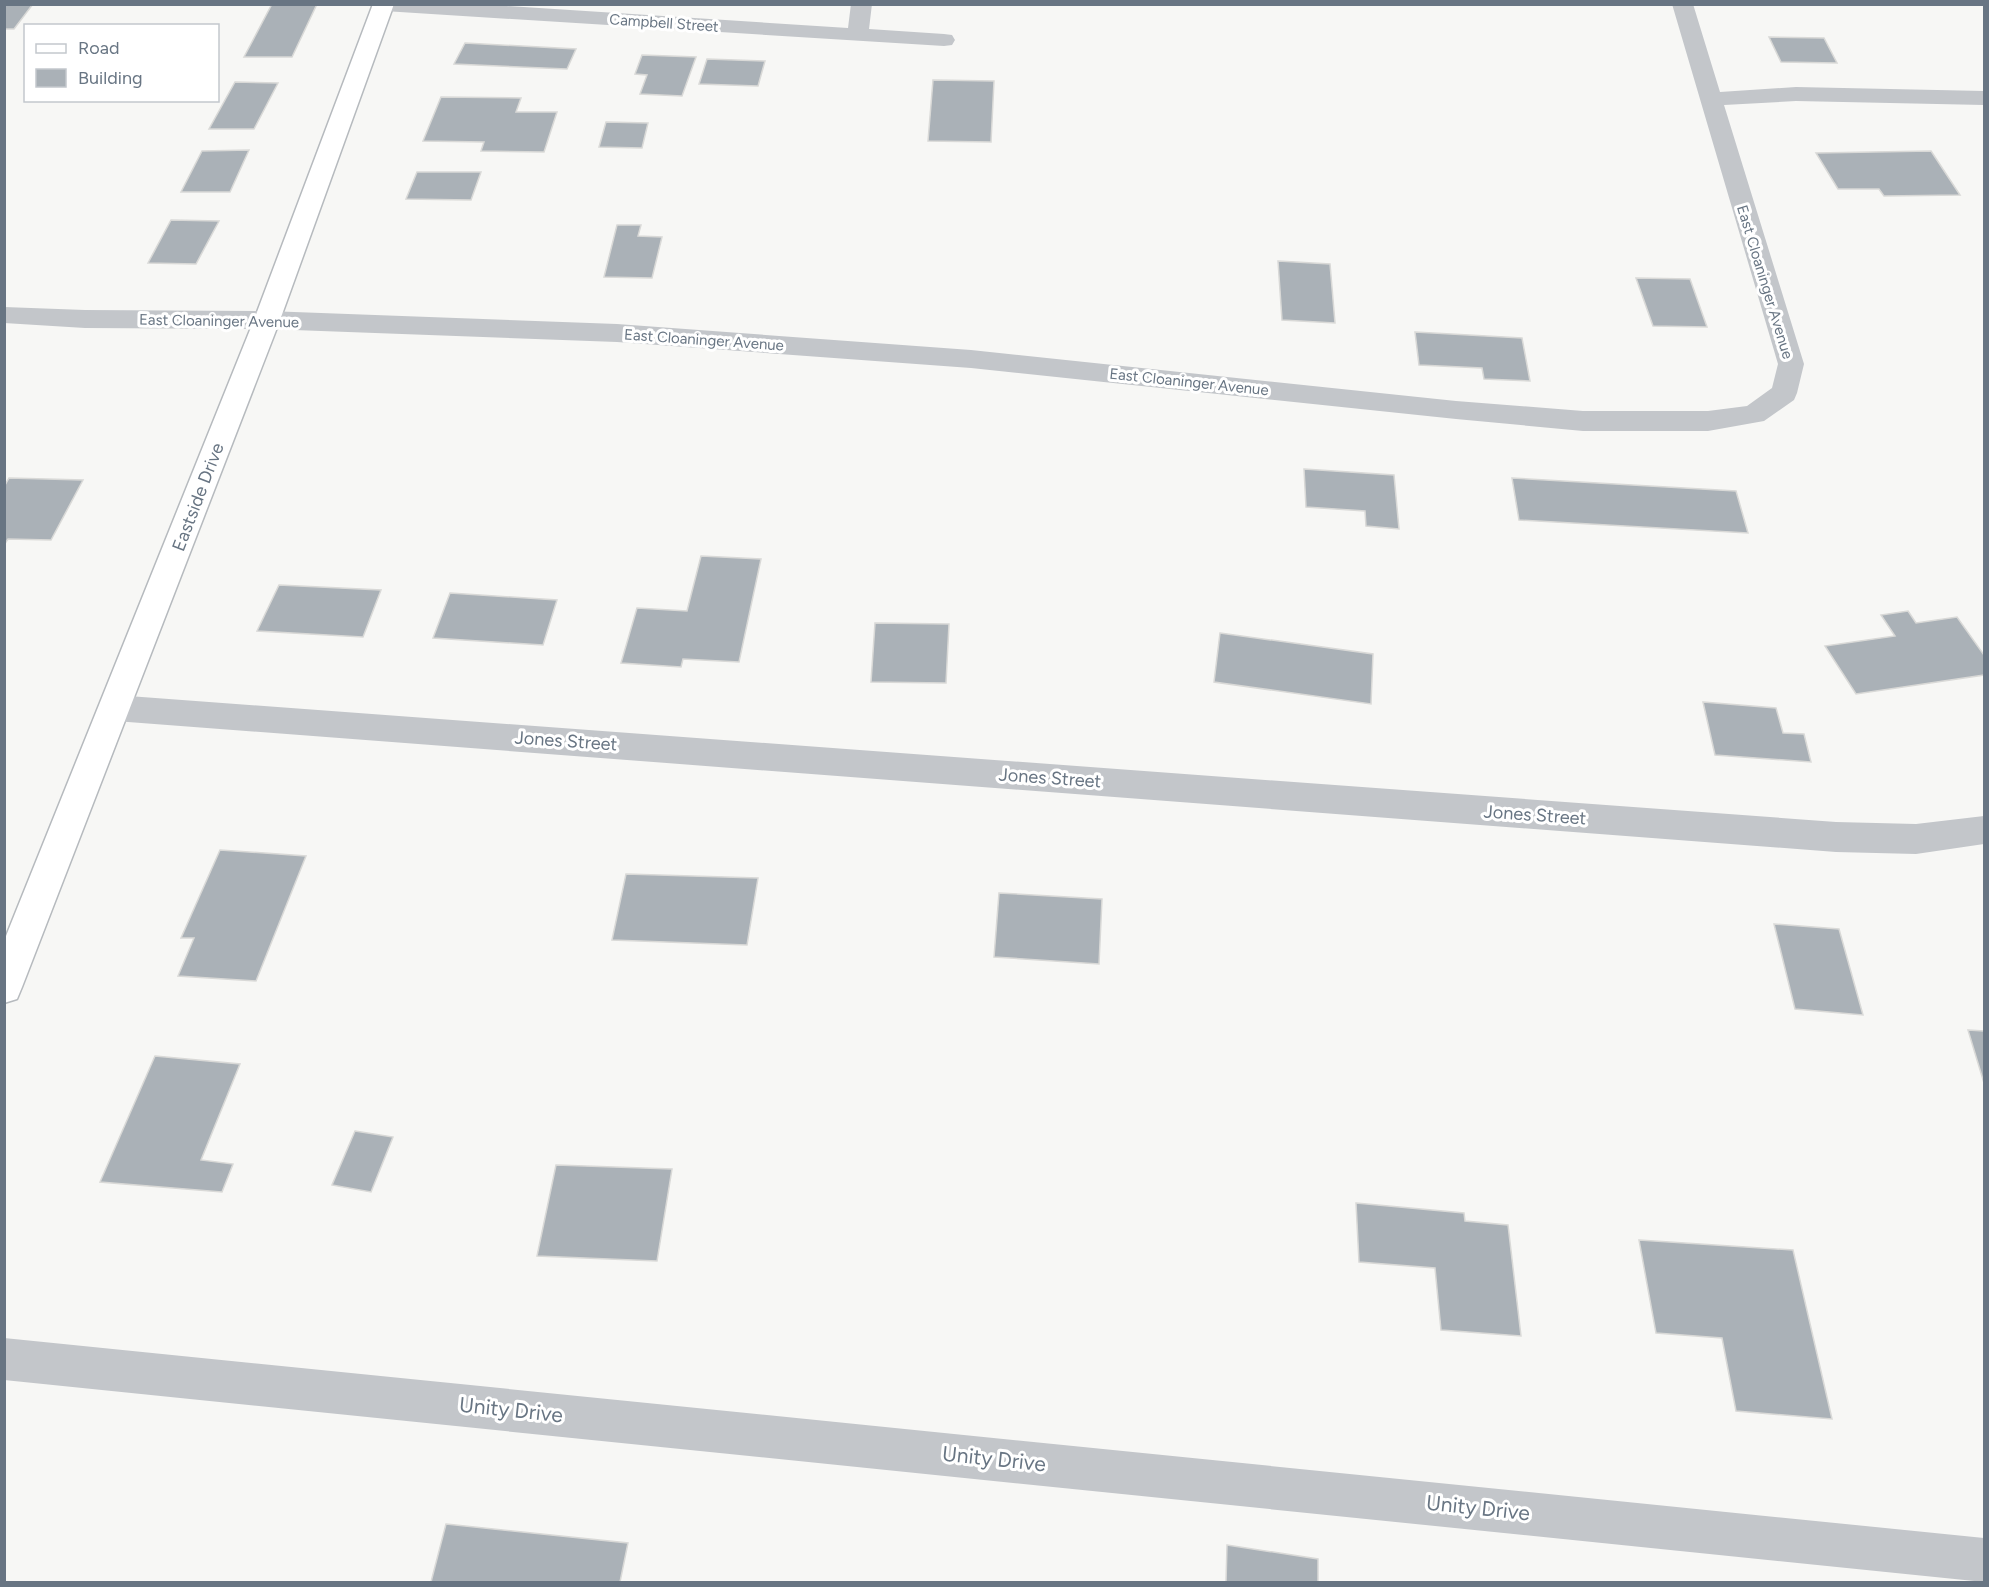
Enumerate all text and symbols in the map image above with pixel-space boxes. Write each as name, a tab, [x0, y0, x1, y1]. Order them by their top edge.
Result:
street label: Campbell Street	[609, 10, 720, 36]
legend	[24, 24, 219, 102]
text: Road	[78, 37, 119, 59]
text: Building	[78, 67, 143, 89]
street label: East Cloaninger Avenue	[1733, 203, 1797, 361]
street label: East Cloaninger Avenue	[139, 311, 299, 331]
street label: East Cloaninger Avenue	[624, 325, 784, 355]
street label: East Cloaninger Avenue	[1108, 365, 1270, 399]
street label: Eastside Drive	[167, 440, 229, 554]
street label: Jones Street	[514, 726, 618, 756]
street label: Jones Street	[998, 763, 1102, 793]
street label: Jones Street	[1483, 800, 1587, 830]
street label: Unity Drive	[458, 1392, 564, 1427]
street label: Unity Drive	[941, 1441, 1047, 1476]
street label: Unity Drive	[1425, 1490, 1531, 1525]

